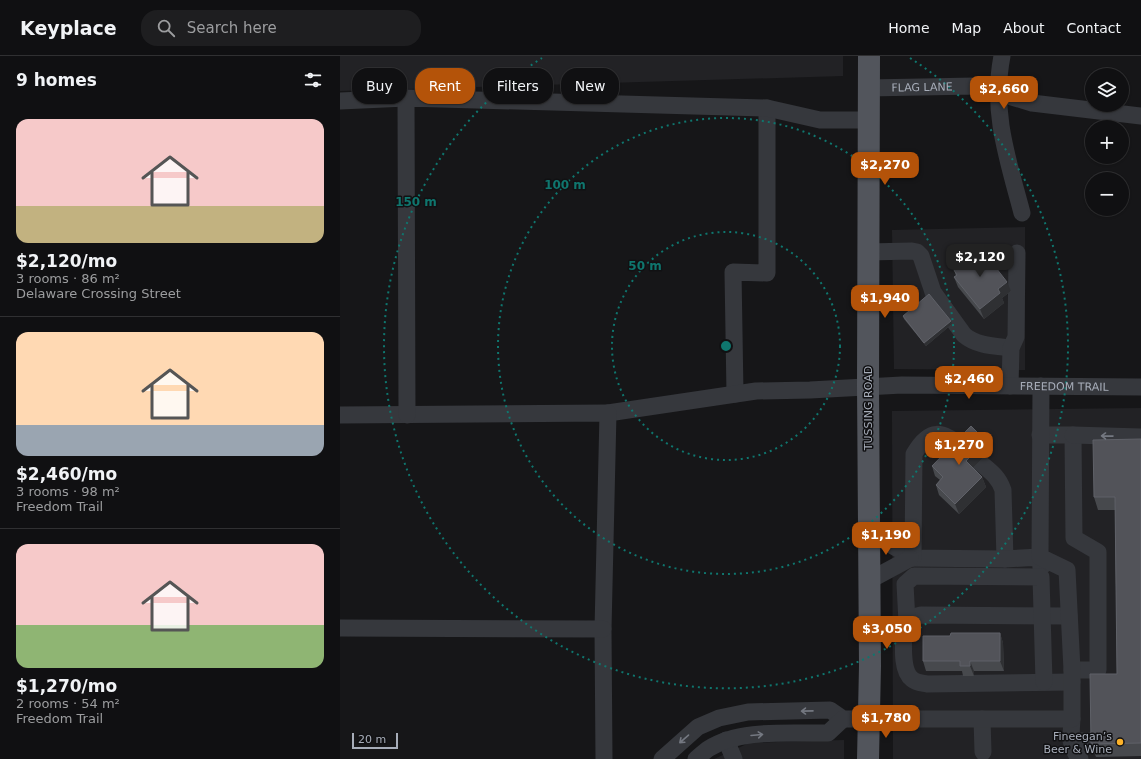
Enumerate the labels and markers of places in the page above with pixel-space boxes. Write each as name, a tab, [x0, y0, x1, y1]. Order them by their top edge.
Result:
pin: $2,660	[971, 76, 1037, 110]
pin: $2,270	[852, 152, 918, 186]
pin: $2,120	[947, 244, 1013, 278]
pin: $1,940	[852, 285, 918, 319]
centre of rings	[719, 339, 733, 353]
pin: $2,460	[936, 366, 1002, 400]
pin: $1,270	[926, 432, 992, 466]
pin: $1,190	[853, 522, 919, 556]
pin: $3,050	[854, 616, 920, 650]
pin: $1,780	[853, 705, 919, 739]
place label: Fineegan’s Beer & Wine	[1043, 730, 1112, 756]
marker: Fineegan’s Beer & Wine	[1115, 737, 1125, 747]

